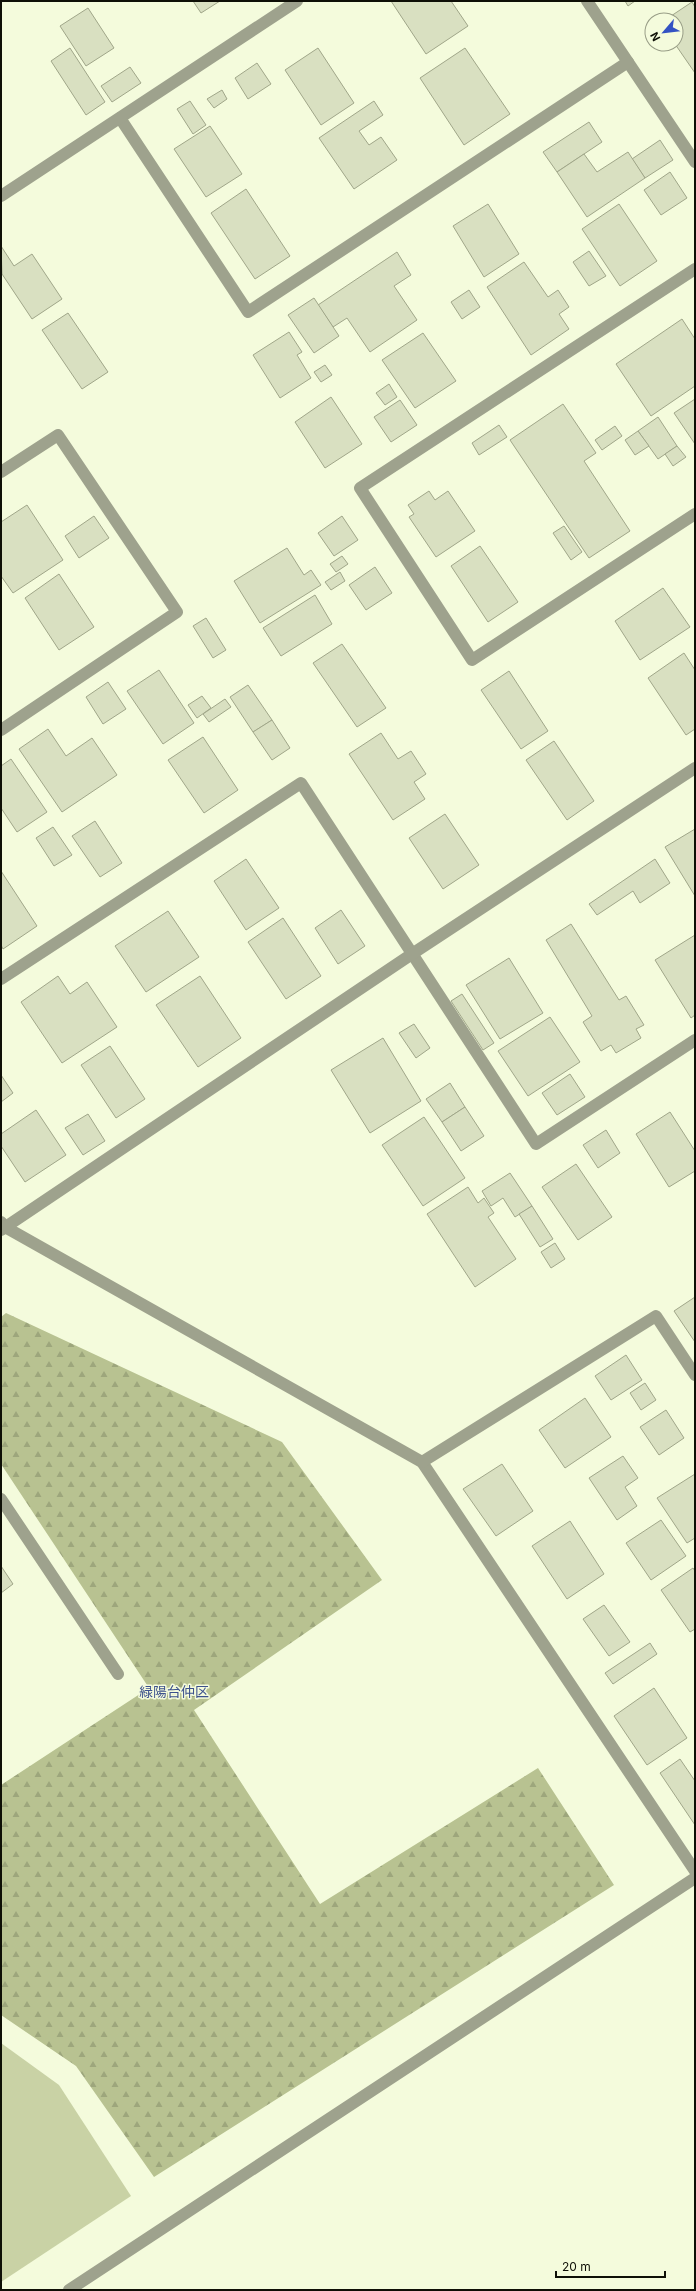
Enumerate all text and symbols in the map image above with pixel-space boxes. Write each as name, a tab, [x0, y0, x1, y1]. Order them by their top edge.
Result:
north arrow	[644, 12, 684, 52]
text: N	[647, 30, 663, 44]
district label: 緑陽台仲区	[139, 1683, 209, 1700]
scale bar	[556, 2253, 665, 2279]
text: 20 m	[562, 2259, 591, 2274]

